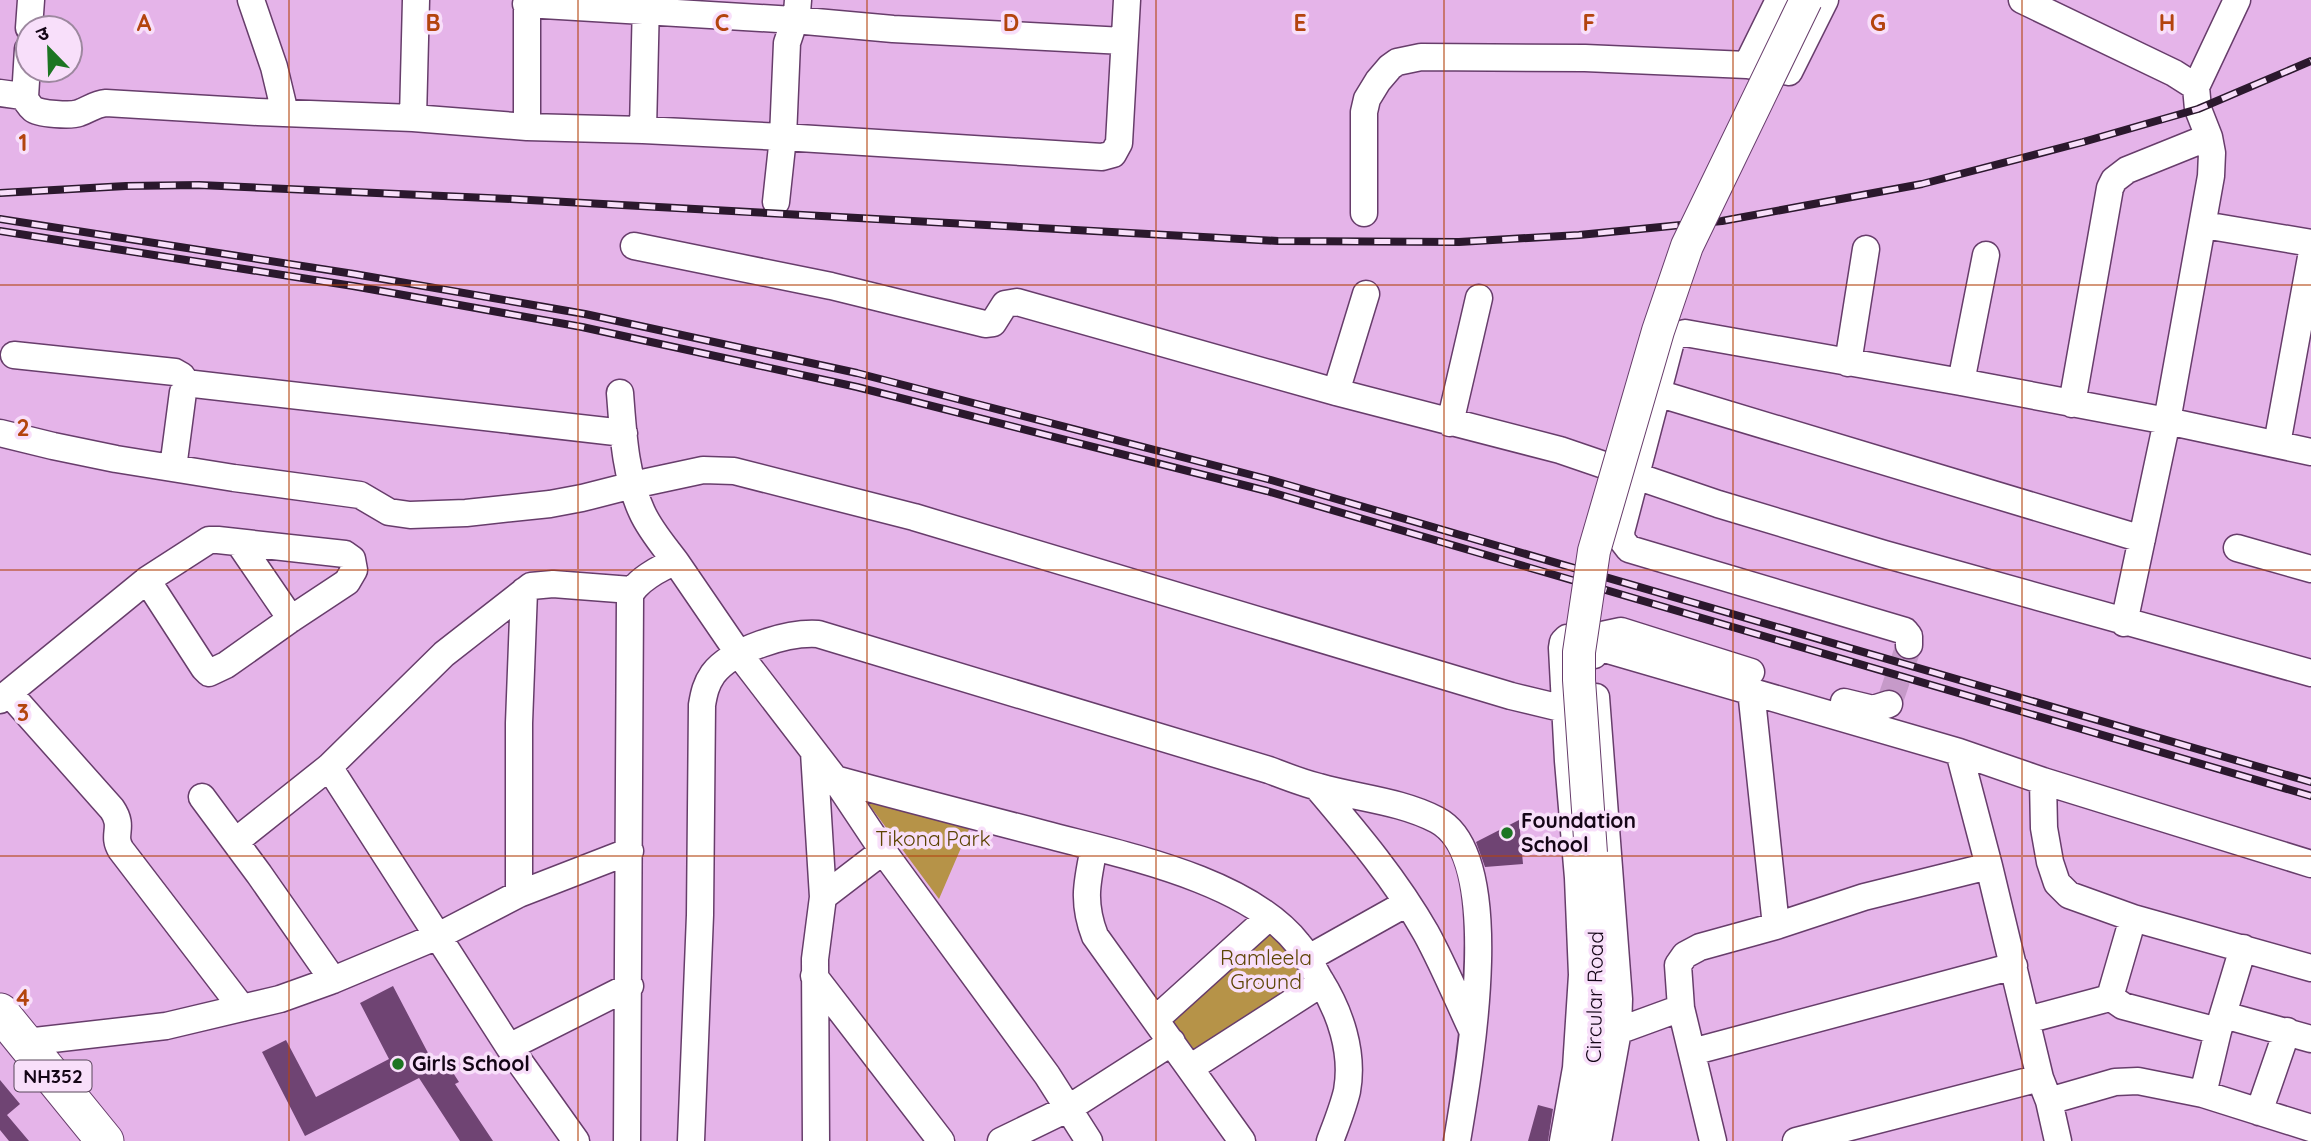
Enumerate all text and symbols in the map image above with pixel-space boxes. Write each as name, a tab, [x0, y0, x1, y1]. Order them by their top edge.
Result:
text: A	[137, 8, 152, 37]
text: B	[425, 8, 441, 37]
text: C	[715, 8, 729, 37]
text: D	[1003, 8, 1019, 37]
text: E	[1293, 8, 1307, 37]
text: F	[1583, 8, 1595, 37]
text: G	[1870, 8, 1886, 37]
text: H	[2159, 8, 2175, 37]
north arrow	[14, 14, 84, 84]
text: उ	[33, 20, 53, 47]
text: 1	[19, 128, 27, 157]
text: 2	[16, 413, 30, 442]
text: 3	[17, 698, 29, 727]
place label: Foundation School	[1521, 807, 1636, 857]
park label: Tikona Park	[875, 825, 991, 851]
marker: Foundation School	[1499, 825, 1515, 841]
street label: Circular Road	[1580, 931, 1608, 1063]
park label: Ramleela Ground	[1220, 944, 1312, 994]
text: 4	[16, 983, 30, 1012]
place label: Girls School	[412, 1050, 530, 1076]
marker: Girls School	[390, 1056, 406, 1072]
road number: NH352	[14, 1060, 92, 1092]

